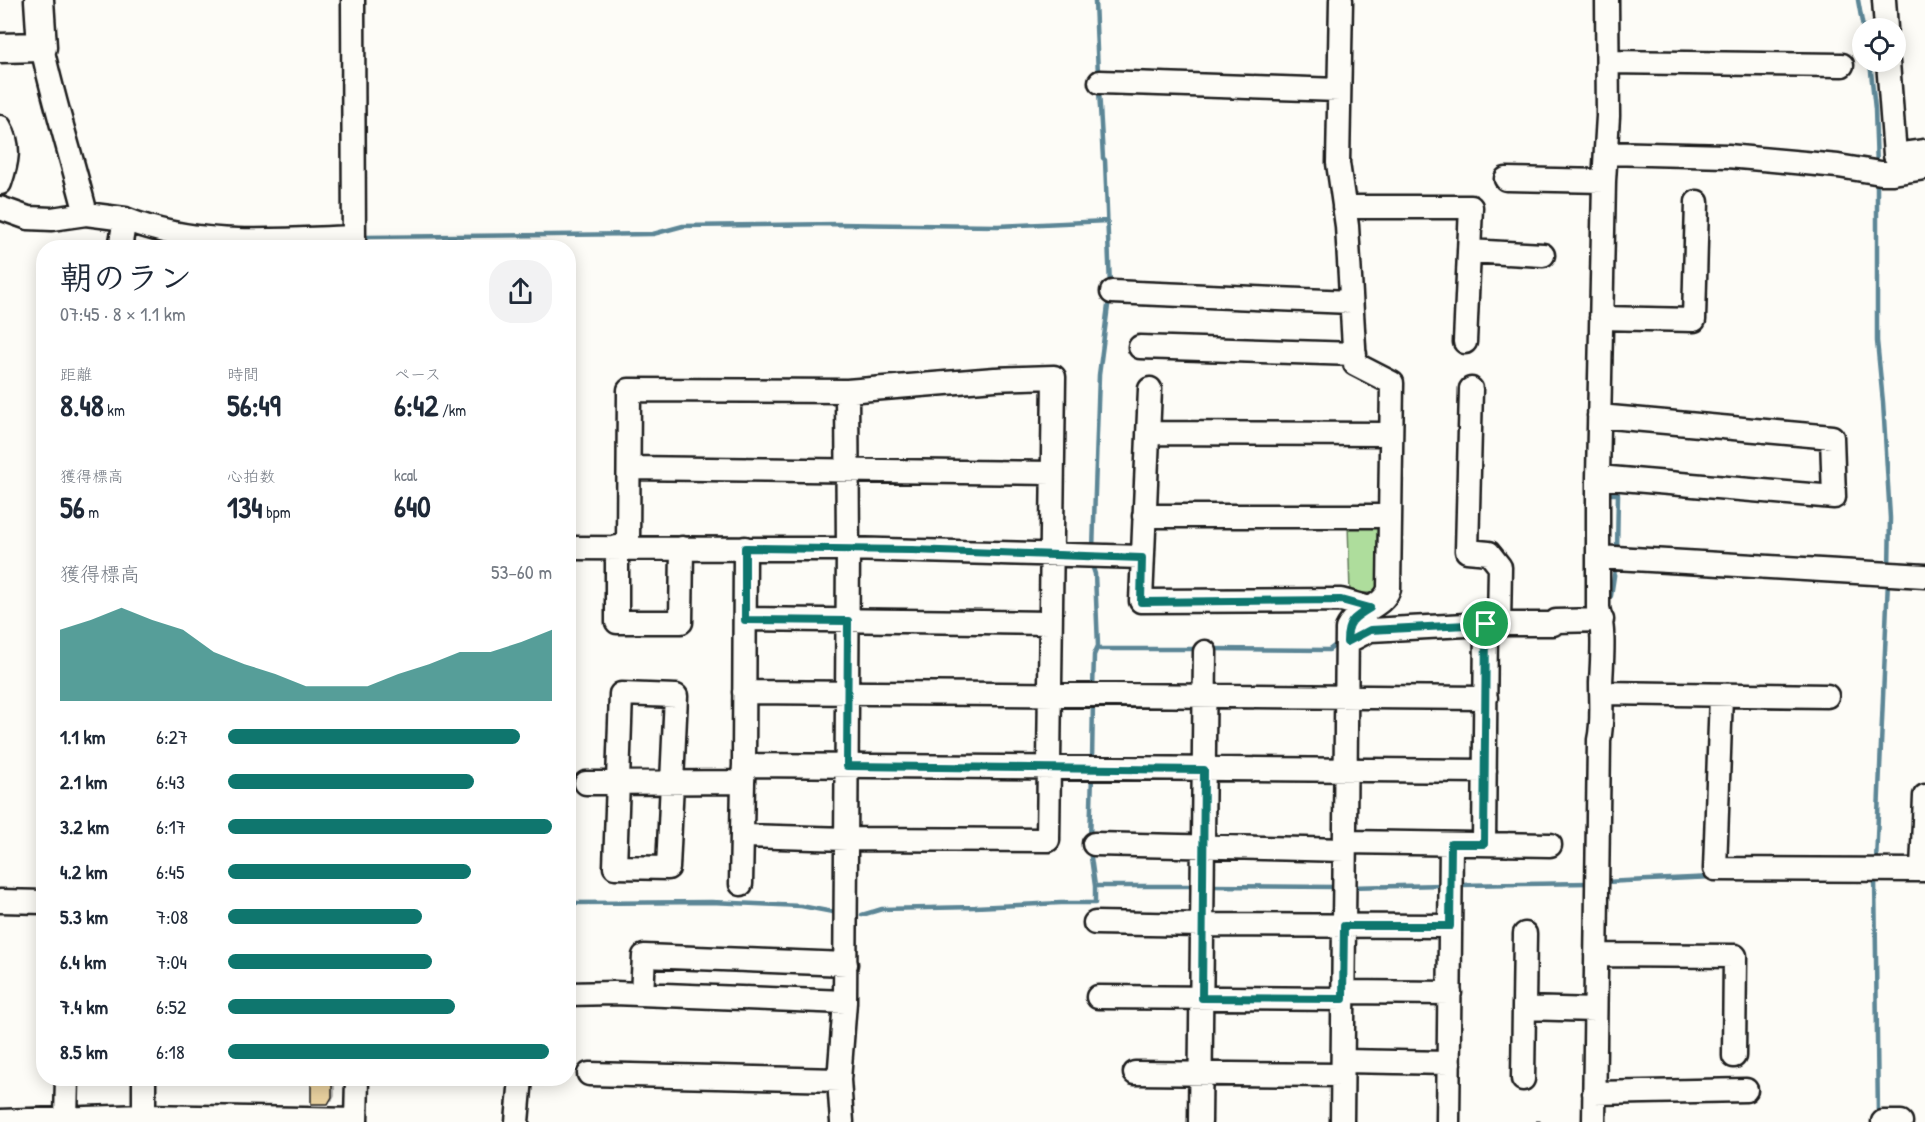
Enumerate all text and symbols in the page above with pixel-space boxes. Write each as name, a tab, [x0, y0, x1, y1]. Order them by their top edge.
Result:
map controls	[1852, 18, 1906, 72]
button: locate	[1852, 18, 1906, 72]
text: 朝のラン	[60, 255, 192, 299]
button: share	[489, 260, 552, 323]
text: 07:45 · 8 × 1.1 km	[60, 300, 186, 327]
text: 距離	[60, 363, 92, 385]
text: 時間	[227, 363, 259, 385]
text: ペース	[394, 363, 441, 385]
text: 8.48	[60, 385, 104, 425]
text: 56:49	[227, 385, 281, 425]
text: 6:42	[394, 385, 438, 425]
text: km	[104, 399, 125, 421]
text: /km	[438, 399, 466, 421]
text: kcal	[394, 464, 417, 486]
text: 獲得標高	[60, 465, 124, 487]
text: 心拍数	[227, 465, 275, 487]
text: 640	[394, 486, 431, 526]
text: 56	[60, 487, 85, 527]
text: 134	[227, 487, 263, 527]
text: m	[85, 501, 99, 523]
text: bpm	[263, 501, 291, 523]
text: 53–60 m	[491, 558, 552, 585]
text: 獲得標高	[60, 560, 140, 587]
pin	[1460, 598, 1511, 649]
icon: arrive	[1469, 607, 1502, 640]
text: 1.1 km	[60, 723, 105, 750]
text: 6:27	[156, 723, 188, 750]
text: 2.1 km	[60, 768, 107, 795]
text: 6:43	[156, 768, 185, 795]
text: 3.2 km	[60, 813, 109, 840]
text: 6:17	[156, 813, 186, 840]
text: 4.2 km	[60, 858, 108, 885]
text: 6:45	[156, 858, 185, 885]
text: 5.3 km	[60, 903, 108, 930]
text: 7:08	[156, 903, 188, 930]
text: 6.4 km	[60, 948, 106, 975]
text: 7:04	[156, 948, 187, 975]
text: 7.4 km	[60, 993, 108, 1020]
text: 6:52	[156, 993, 186, 1020]
text: 8.5 km	[60, 1038, 108, 1065]
text: 6:18	[156, 1038, 185, 1065]

